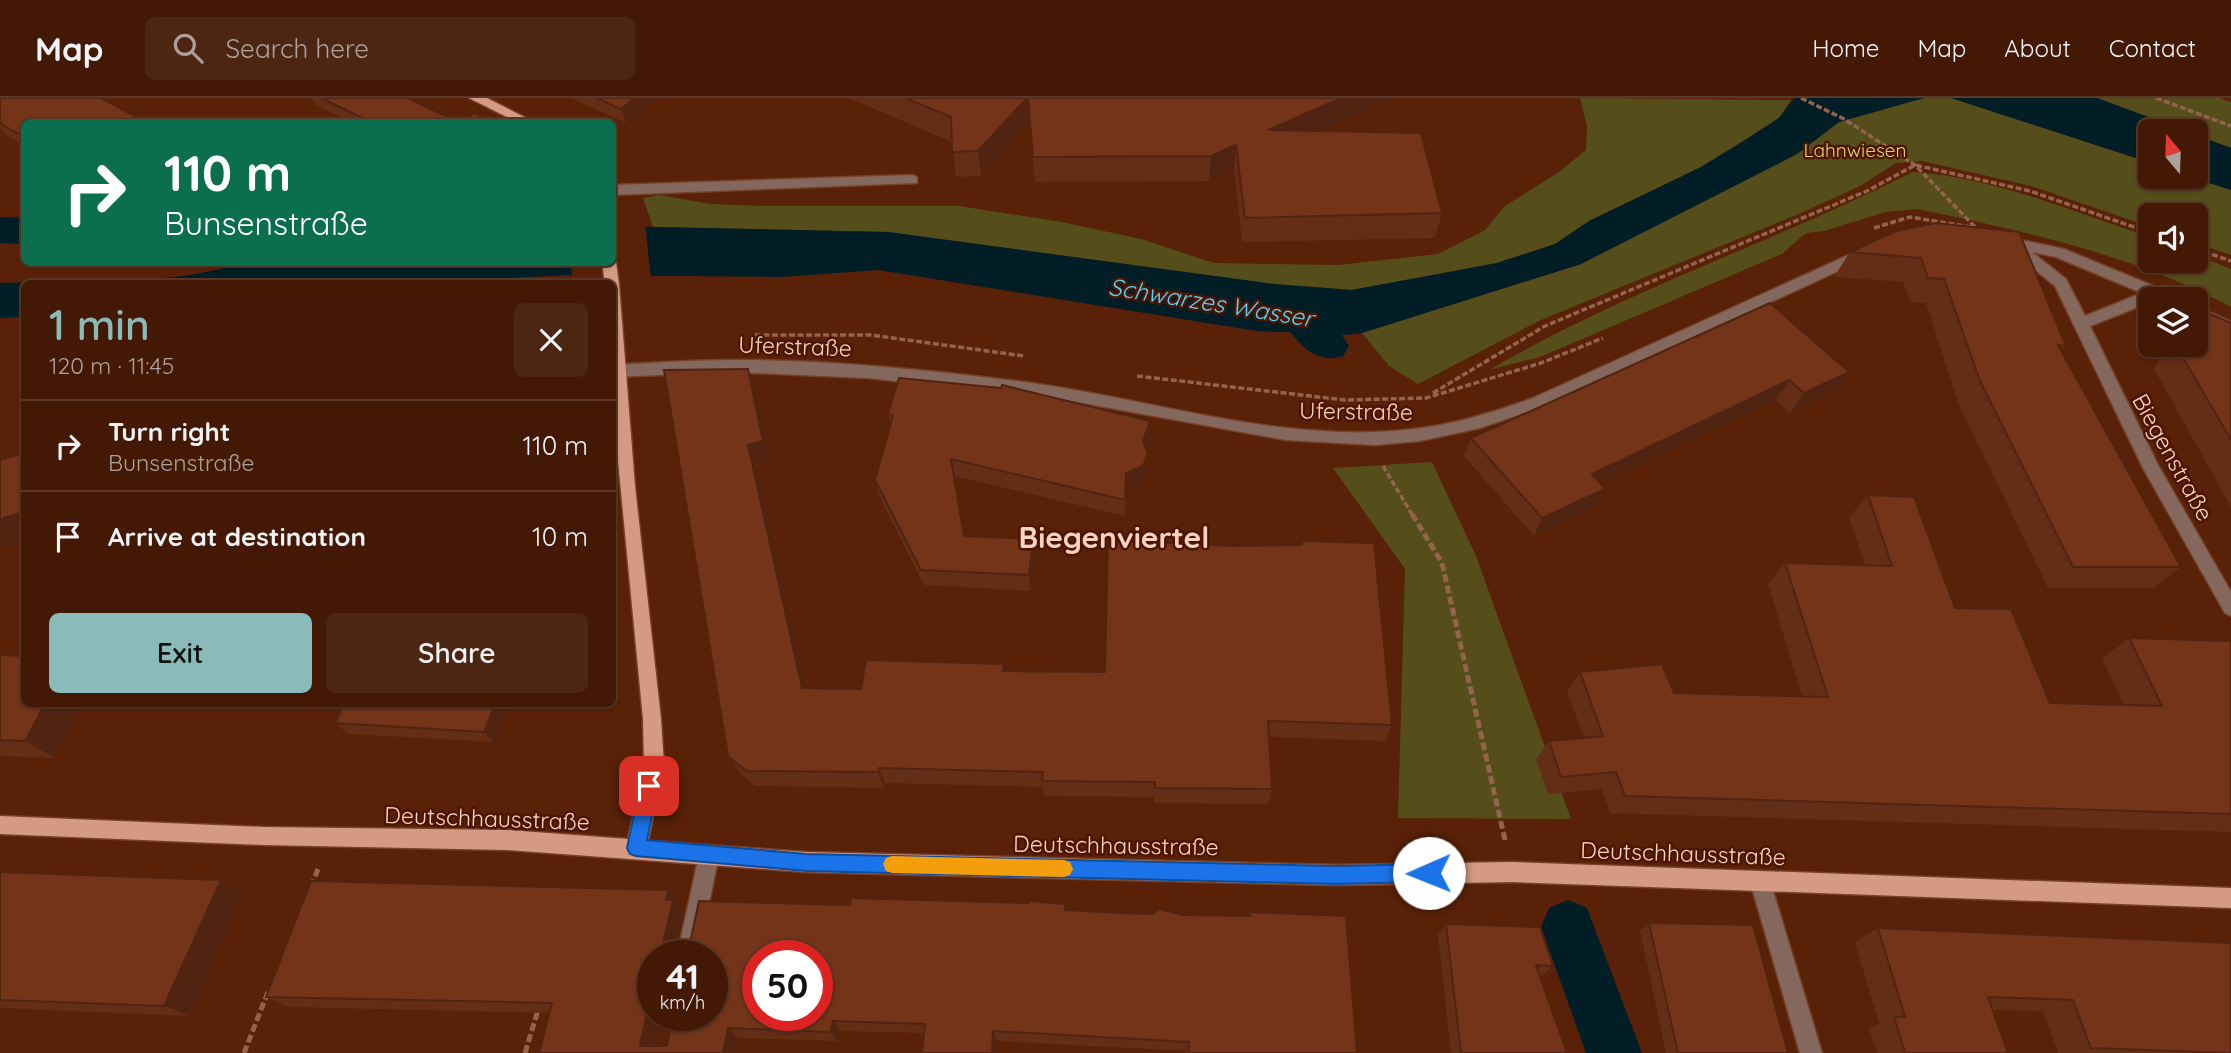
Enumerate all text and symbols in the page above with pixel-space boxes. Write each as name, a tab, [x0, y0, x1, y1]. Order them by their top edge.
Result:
search box	[145, 17, 635, 80]
text: Map	[35, 28, 103, 69]
icon: search	[169, 29, 207, 67]
text: Search here	[225, 32, 369, 65]
text: Home	[1812, 33, 1879, 63]
text: Map	[1917, 33, 1966, 63]
text: About	[2004, 33, 2071, 63]
text: Contact	[2109, 33, 2196, 63]
north arrow	[2138, 119, 2208, 189]
map controls	[2138, 119, 2208, 357]
park label: Lahnwiesen	[1803, 138, 1907, 162]
text: 110 m	[164, 142, 291, 203]
icon: right	[49, 147, 140, 238]
text: Bunsenstraße	[164, 203, 368, 243]
button: sound	[2138, 203, 2208, 273]
water label: Schwarzes Wasser	[1106, 271, 1318, 333]
button: layers	[2138, 287, 2208, 357]
text: 1 min	[49, 298, 150, 351]
button: close	[514, 303, 588, 377]
street label: Uferstraße	[738, 330, 852, 362]
text: 120 m · 11:45	[49, 351, 174, 380]
street label: Biegenstraße	[2126, 388, 2220, 526]
street label: Uferstraße	[1299, 396, 1413, 426]
text: Turn right	[108, 415, 230, 448]
icon: right	[49, 427, 87, 465]
text: 110 m	[522, 429, 588, 462]
text: Bunsenstraße	[108, 448, 254, 477]
icon: arrive	[49, 518, 87, 556]
district label: Biegenviertel	[1019, 518, 1209, 556]
text: Arrive at destination	[108, 520, 366, 553]
text: 10 m	[532, 520, 588, 553]
button: Exit	[49, 613, 312, 693]
button: Share	[326, 613, 588, 693]
pin	[619, 756, 679, 816]
icon: arrive	[630, 767, 668, 805]
street label: Deutschhausstraße	[384, 800, 590, 836]
street label: Deutschhausstraße	[1013, 829, 1219, 861]
street label: Deutschhausstraße	[1580, 835, 1786, 871]
position arrow	[1392, 836, 1466, 910]
speed limit sign: 50	[742, 940, 833, 1031]
text: 41	[666, 954, 699, 998]
text: km/h	[660, 991, 705, 1014]

